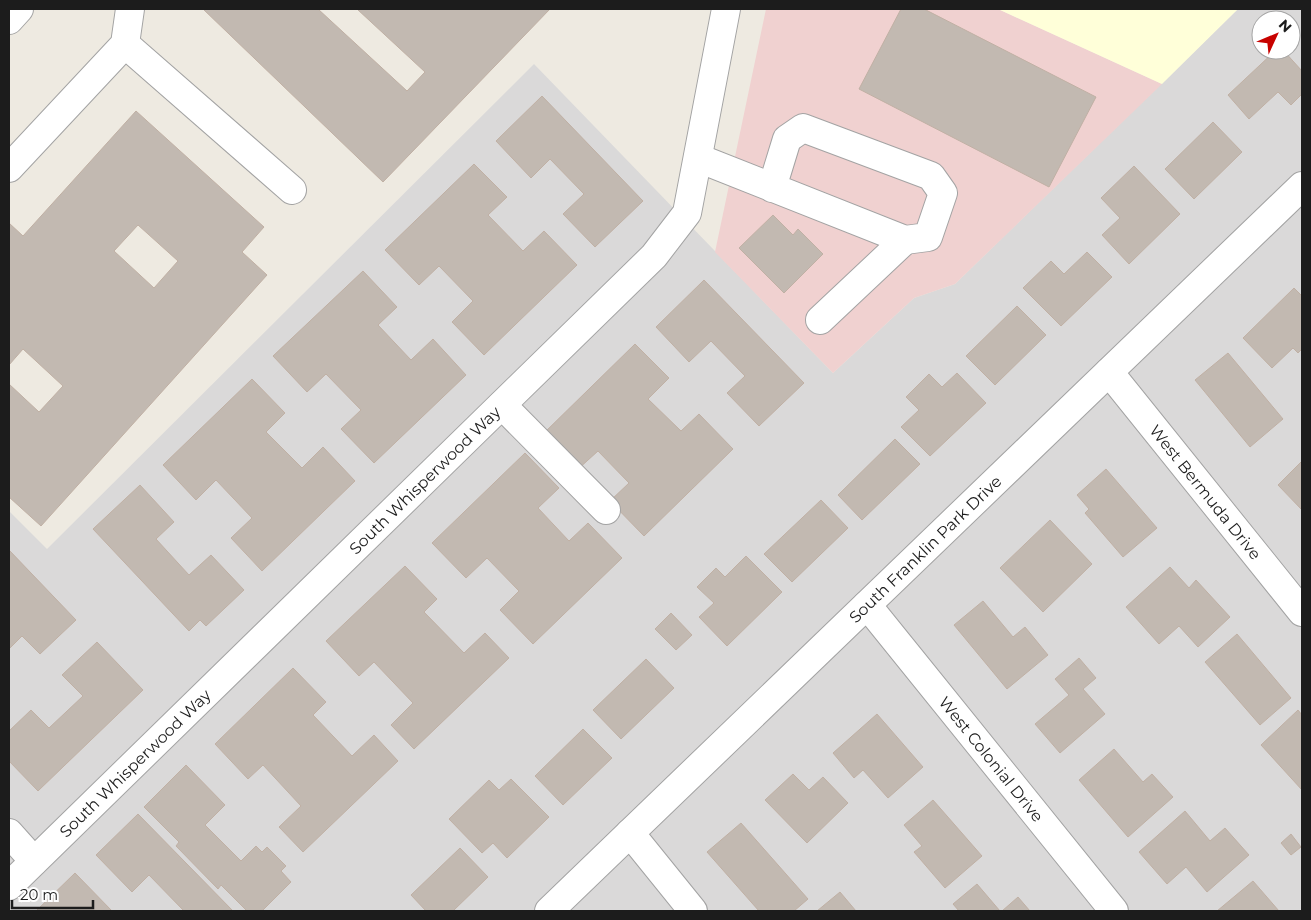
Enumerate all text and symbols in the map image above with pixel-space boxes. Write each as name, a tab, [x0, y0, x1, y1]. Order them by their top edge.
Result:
north arrow	[1251, 10, 1301, 60]
text: N	[1275, 16, 1296, 36]
street label: South Whisperwood Way	[345, 402, 504, 558]
street label: West Bermuda Drive	[1146, 421, 1265, 563]
street label: South Franklin Park Drive	[845, 471, 1005, 627]
street label: South Whisperwood Way	[55, 685, 215, 841]
street label: West Colonial Drive	[935, 693, 1048, 826]
scale bar	[12, 878, 94, 910]
text: 20 m	[20, 885, 58, 904]

